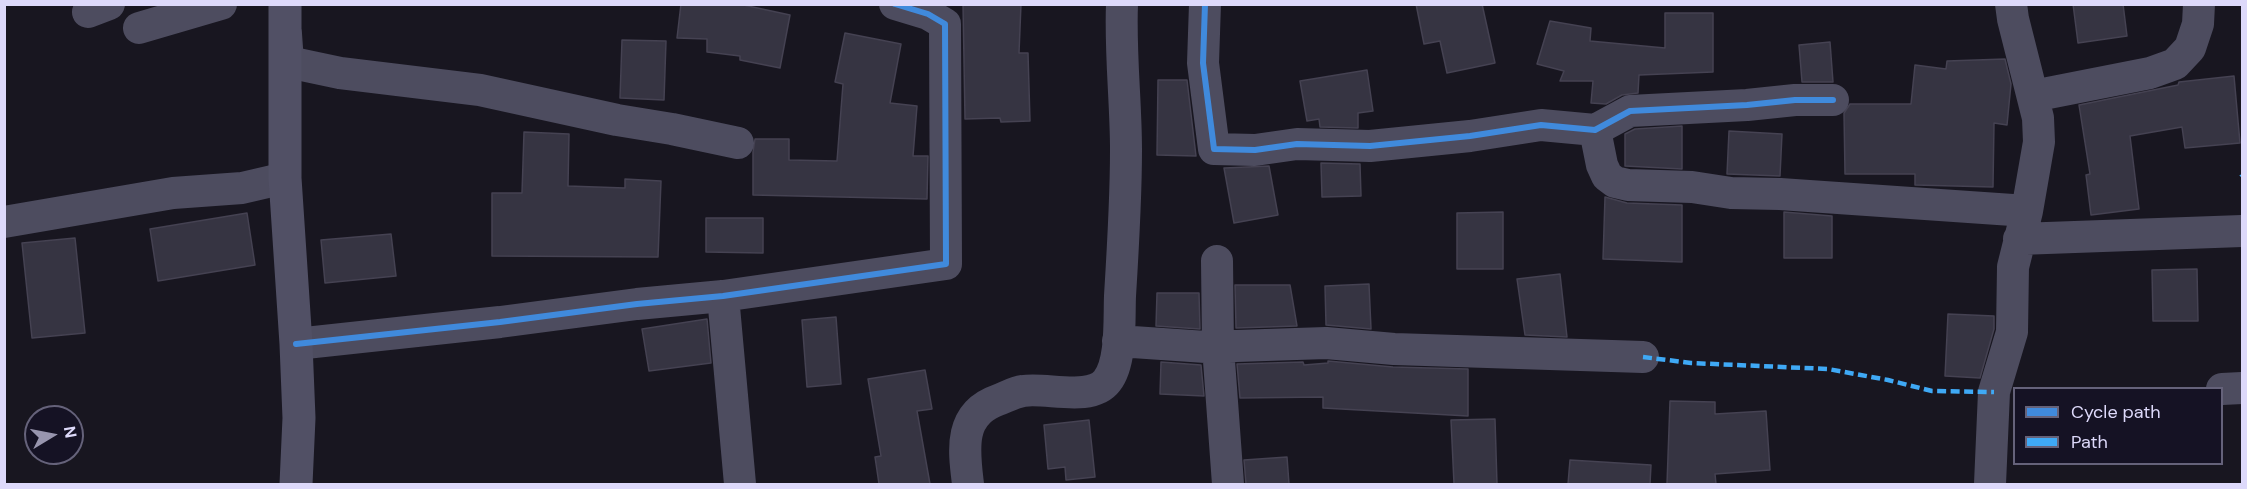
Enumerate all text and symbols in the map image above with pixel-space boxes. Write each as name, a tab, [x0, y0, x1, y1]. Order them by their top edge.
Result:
legend	[2013, 387, 2223, 465]
text: Cycle path	[2071, 400, 2161, 424]
north arrow	[24, 405, 84, 465]
text: N	[59, 425, 82, 440]
text: Path	[2071, 430, 2108, 454]

